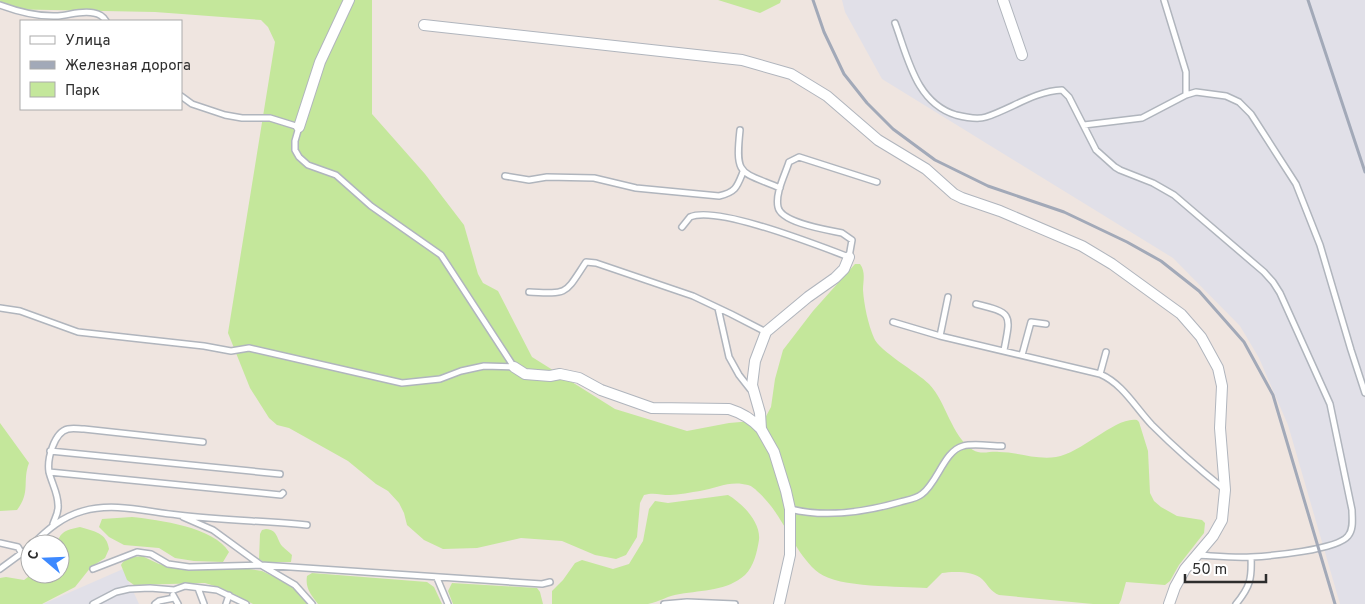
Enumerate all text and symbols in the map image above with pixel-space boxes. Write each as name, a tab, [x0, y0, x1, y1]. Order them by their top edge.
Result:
legend	[20, 20, 182, 110]
text: Улица	[65, 32, 110, 51]
text: Железная дорога	[65, 57, 191, 76]
text: Парк	[65, 82, 100, 101]
north arrow	[20, 534, 70, 584]
text: С	[25, 548, 44, 562]
scale bar	[1185, 552, 1266, 584]
text: 50 m	[1192, 561, 1227, 580]

